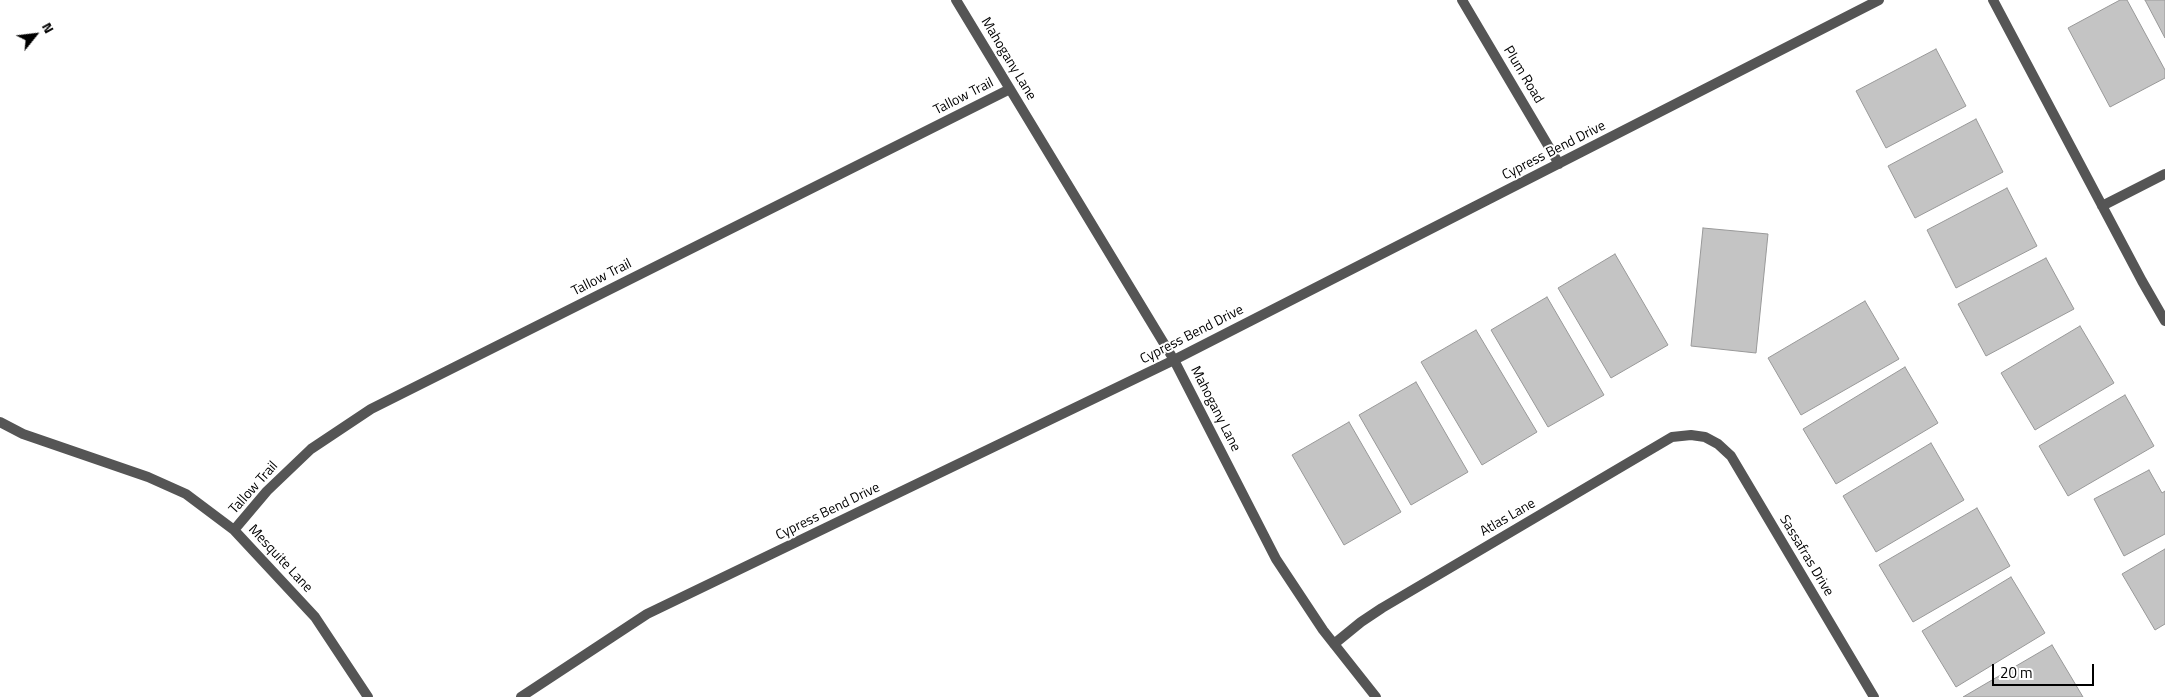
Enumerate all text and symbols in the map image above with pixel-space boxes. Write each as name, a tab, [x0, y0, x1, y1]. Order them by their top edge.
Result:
north arrow	[10, 10, 60, 60]
street label: Mahogany Lane	[977, 15, 1039, 103]
text: N	[37, 18, 60, 37]
street label: Plum Road	[1499, 43, 1547, 107]
street label: Tallow Trail	[931, 75, 997, 119]
street label: Cypress Bend Drive	[1500, 118, 1608, 184]
street label: Tallow Trail	[569, 256, 635, 300]
street label: Cypress Bend Drive	[1138, 302, 1246, 368]
street label: Mahogany Lane	[1186, 364, 1244, 454]
street label: Tallow Trail	[226, 458, 282, 518]
street label: Cypress Bend Drive	[773, 480, 883, 544]
street label: Atlas Lane	[1477, 495, 1539, 541]
street label: Sassafras Drive	[1775, 513, 1837, 599]
street label: Mesquite Lane	[244, 522, 316, 596]
scale bar	[1995, 654, 2098, 686]
text: 20 m	[2000, 661, 2033, 684]

